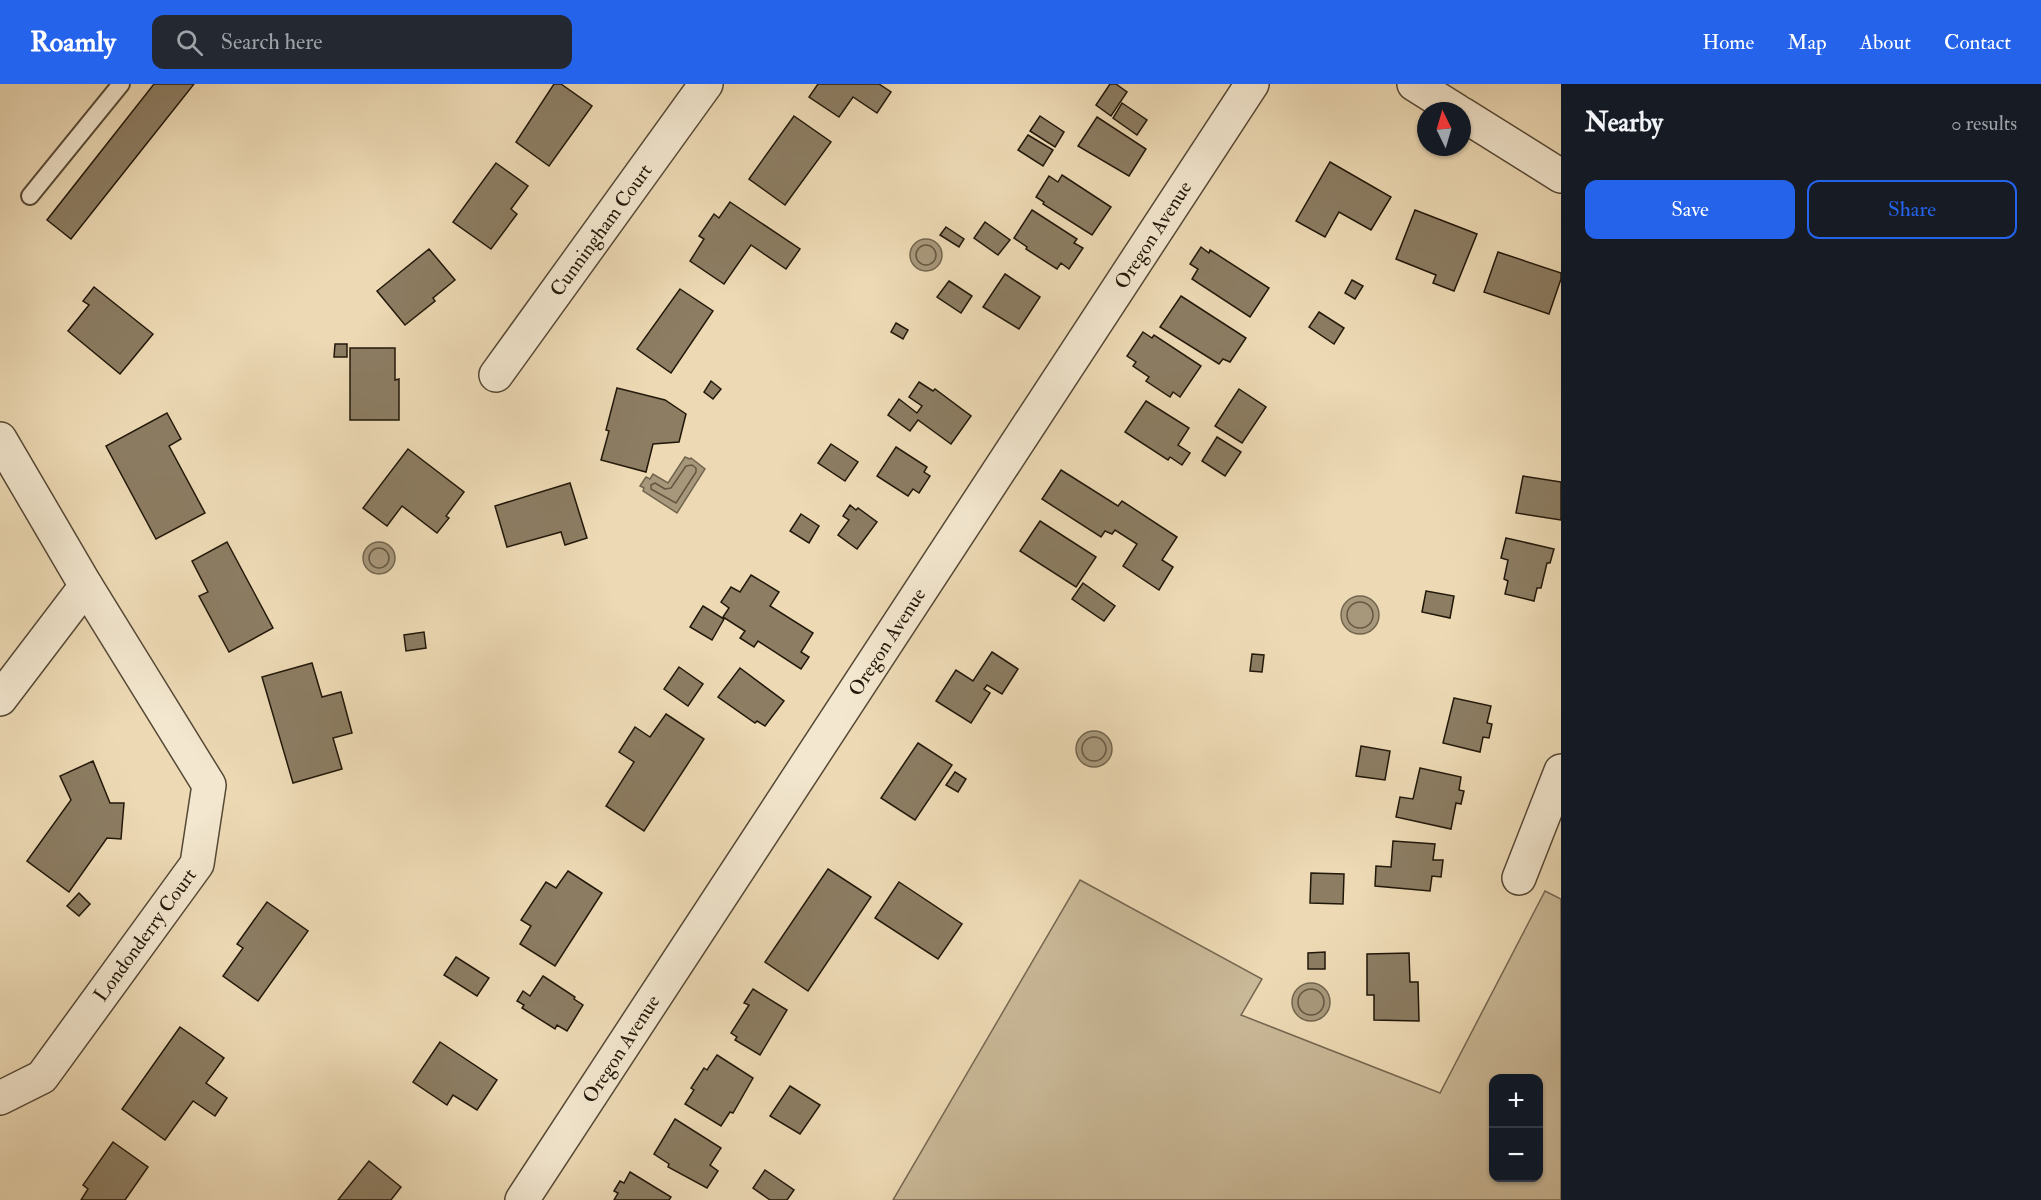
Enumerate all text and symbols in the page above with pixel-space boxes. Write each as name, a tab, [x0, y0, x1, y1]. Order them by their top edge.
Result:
search box	[152, 15, 572, 69]
text: Roamly	[30, 25, 116, 60]
icon: search	[173, 26, 206, 59]
text: Search here	[221, 28, 323, 56]
text: Home	[1702, 29, 1754, 56]
text: Map	[1787, 29, 1827, 56]
text: About	[1860, 29, 1911, 56]
text: Contact	[1944, 29, 2011, 56]
north arrow	[1417, 102, 1471, 156]
text: Nearby	[1585, 107, 1663, 139]
text: 0 results	[1951, 111, 2017, 136]
street label: Cunningham Court	[544, 158, 658, 301]
street label: Oregon Avenue	[1109, 176, 1197, 294]
button: Save	[1585, 180, 1795, 239]
button: Share	[1807, 180, 2017, 239]
street label: Oregon Avenue	[843, 583, 931, 701]
street label: Londonderry Court	[88, 863, 202, 1007]
street label: Oregon Avenue	[577, 990, 665, 1108]
map controls	[1489, 1074, 1543, 1182]
button: +	[1489, 1074, 1543, 1128]
button: −	[1489, 1128, 1543, 1182]

